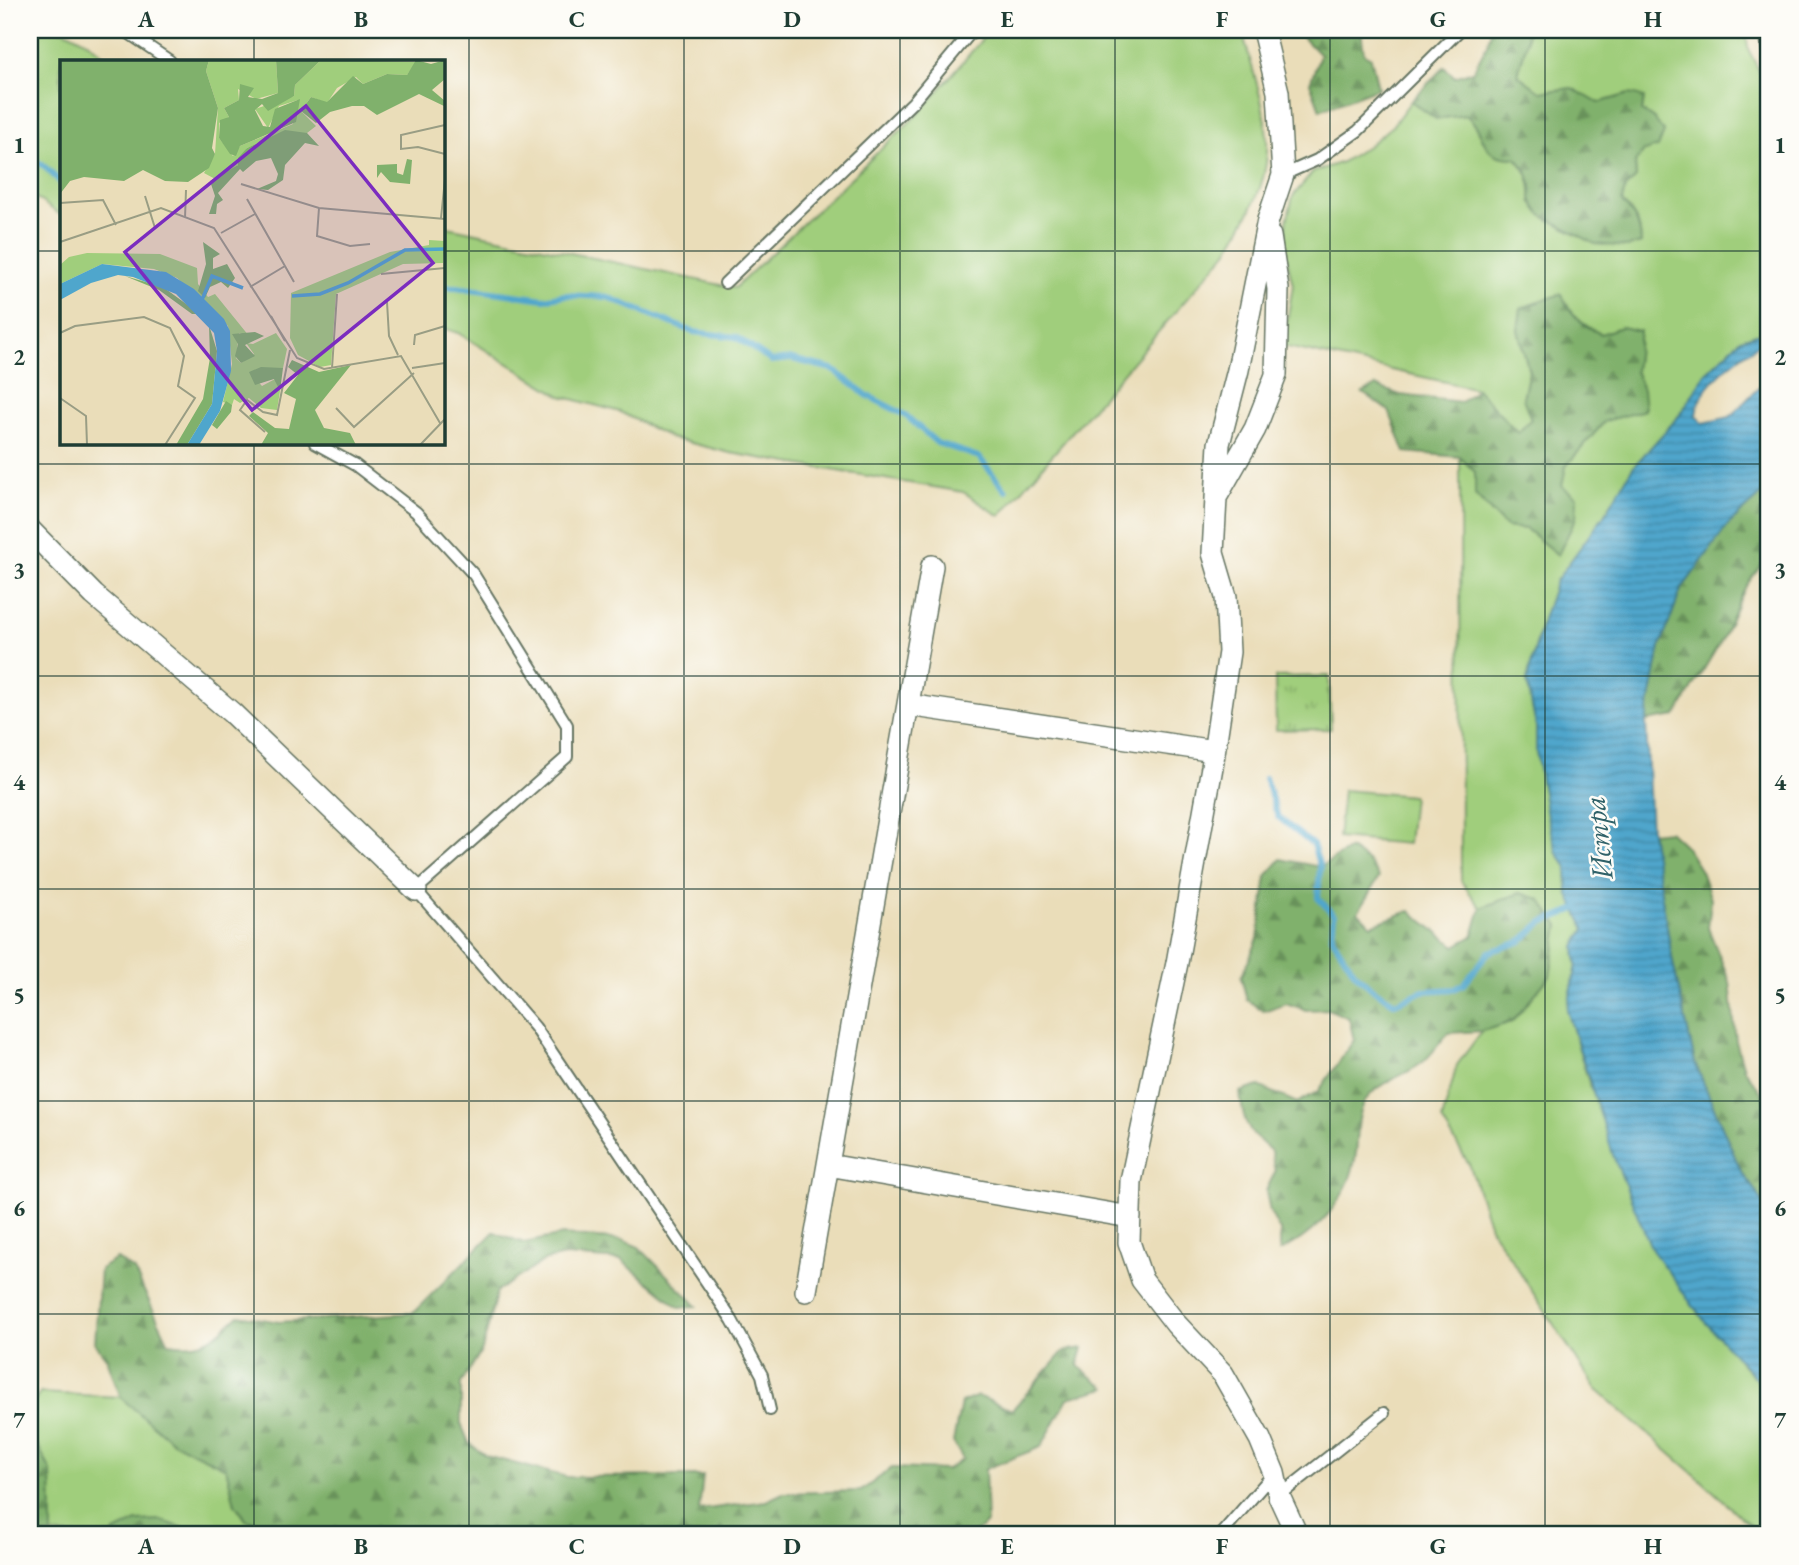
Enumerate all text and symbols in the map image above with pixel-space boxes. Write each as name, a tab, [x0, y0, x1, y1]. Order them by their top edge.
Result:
text: A	[137, 4, 155, 34]
text: B	[354, 4, 368, 34]
text: C	[569, 4, 585, 34]
text: D	[783, 4, 801, 34]
text: E	[1000, 4, 1014, 34]
text: F	[1216, 4, 1229, 34]
text: G	[1430, 4, 1446, 34]
text: H	[1644, 4, 1662, 34]
inset map	[60, 60, 444, 444]
text: 1	[13, 130, 25, 160]
text: 1	[1774, 130, 1786, 160]
text: 2	[13, 342, 25, 372]
text: 2	[1774, 342, 1786, 372]
text: 3	[13, 555, 25, 585]
text: 3	[1774, 555, 1786, 585]
text: 4	[13, 767, 26, 797]
text: 4	[1774, 767, 1787, 797]
water label: Истра	[1574, 794, 1622, 883]
text: 5	[13, 980, 25, 1010]
text: 5	[1774, 980, 1786, 1010]
text: 6	[13, 1193, 25, 1223]
text: 6	[1774, 1193, 1786, 1223]
text: 7	[13, 1405, 26, 1435]
text: 7	[1774, 1405, 1787, 1435]
text: A	[137, 1531, 155, 1561]
text: B	[354, 1531, 368, 1561]
text: C	[569, 1531, 585, 1561]
text: D	[783, 1531, 801, 1561]
text: E	[1000, 1531, 1014, 1561]
text: F	[1216, 1531, 1229, 1561]
text: G	[1430, 1531, 1446, 1561]
text: H	[1644, 1531, 1662, 1561]

